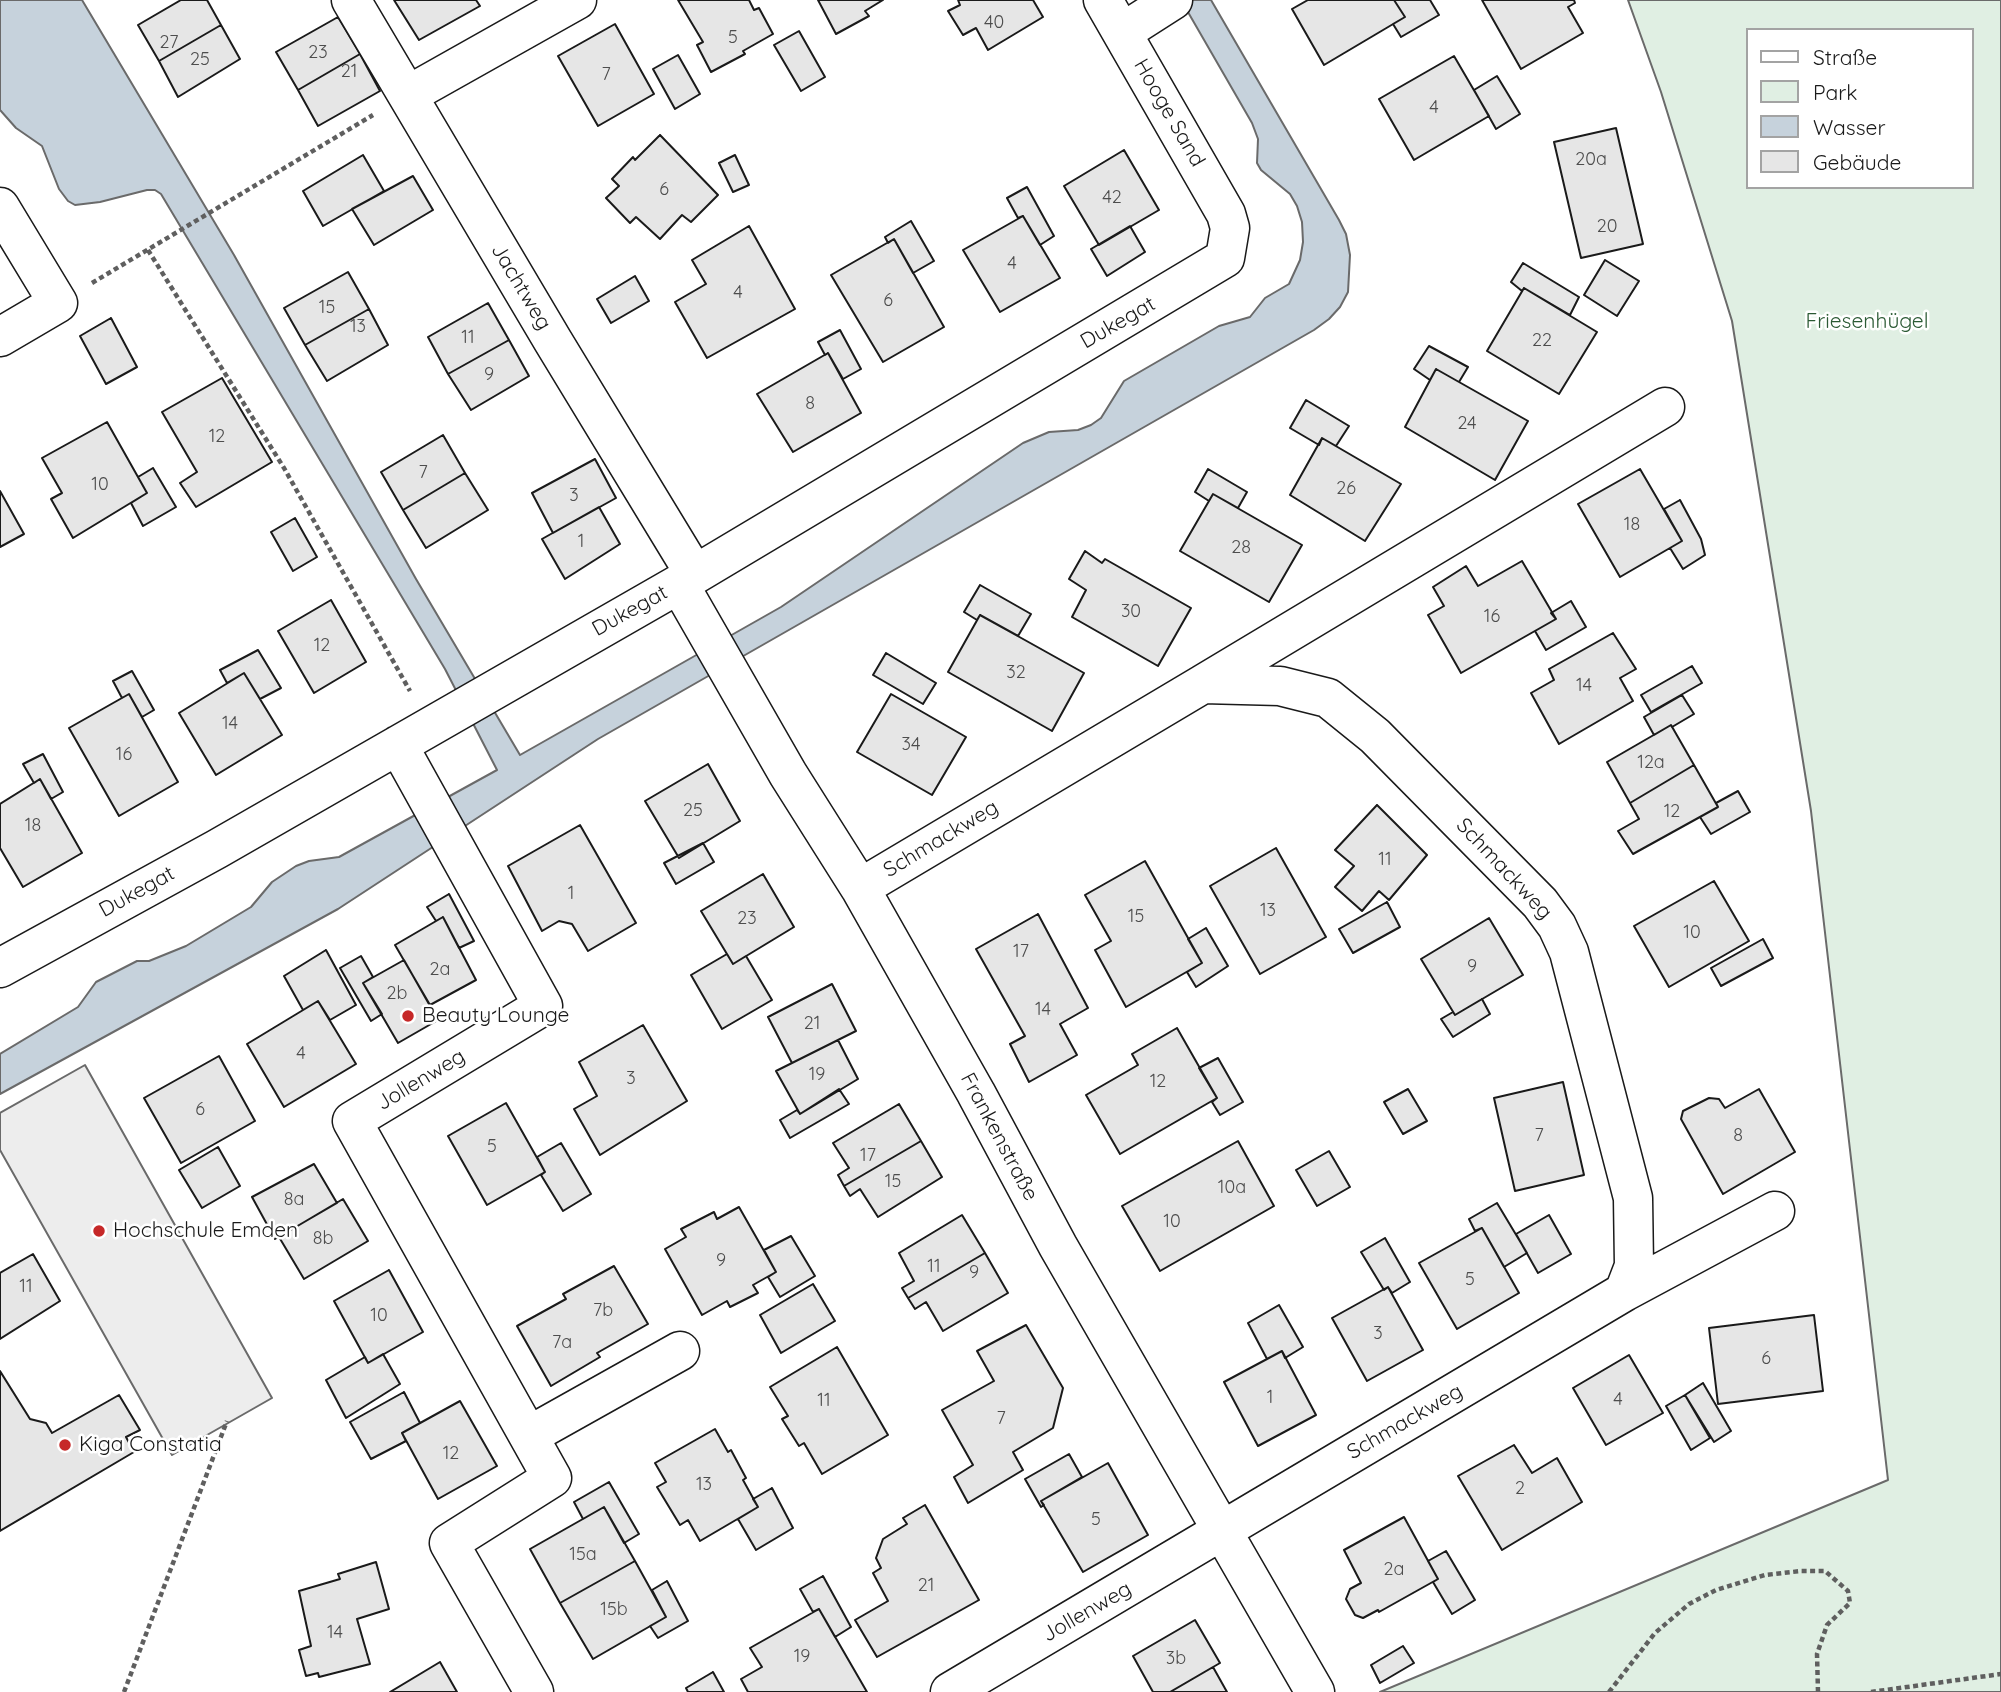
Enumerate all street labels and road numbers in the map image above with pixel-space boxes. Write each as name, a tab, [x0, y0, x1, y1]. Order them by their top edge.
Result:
street label: Hooge Sand	[1128, 55, 1210, 171]
street label: Jachtweg	[485, 239, 557, 335]
street label: Dukegat	[1076, 291, 1160, 355]
street label: Dukegat	[588, 580, 672, 642]
street label: Schmackweg	[879, 795, 1003, 883]
street label: Schmackweg	[1451, 813, 1557, 925]
street label: Dukegat	[95, 861, 179, 923]
street label: Jollenweg	[372, 1044, 470, 1116]
street label: Frankenstraße	[955, 1069, 1043, 1205]
street label: Schmackweg	[1343, 1379, 1467, 1465]
street label: Jollenweg	[1038, 1576, 1136, 1648]

